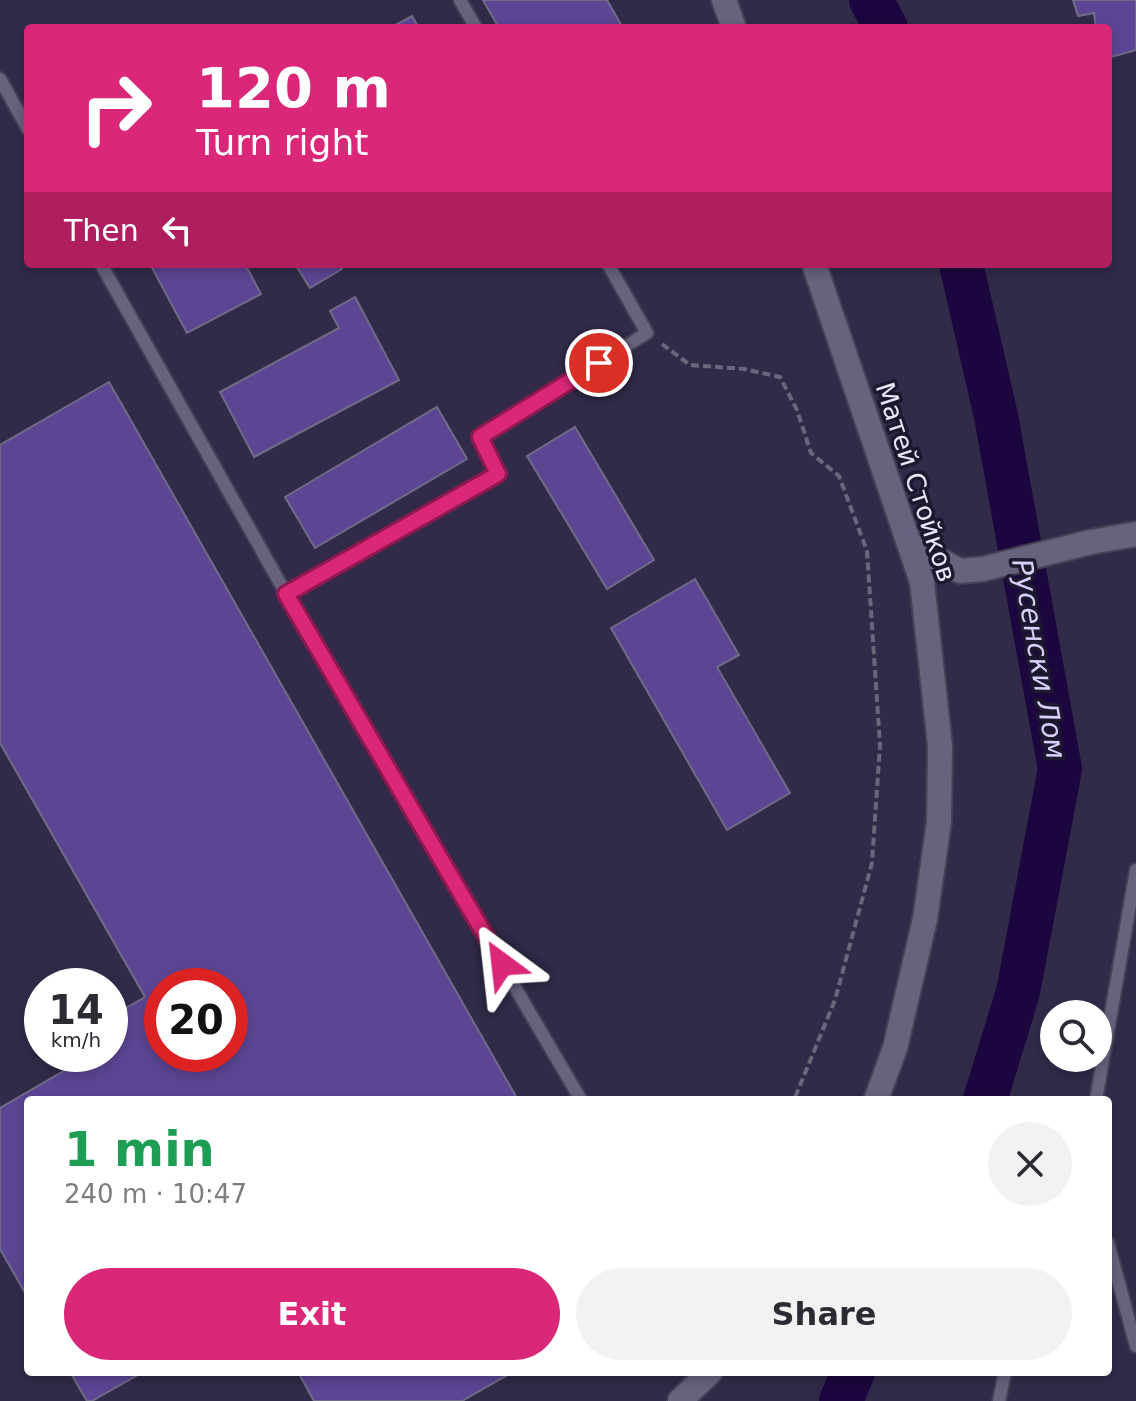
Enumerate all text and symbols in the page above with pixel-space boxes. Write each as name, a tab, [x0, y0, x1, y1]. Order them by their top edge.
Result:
text: 120 m	[196, 55, 391, 120]
icon: right	[64, 56, 168, 160]
text: Turn right	[196, 122, 368, 163]
icon: left	[155, 208, 199, 252]
text: Then	[64, 213, 139, 248]
pin	[565, 329, 633, 397]
icon: arrive	[577, 341, 621, 385]
street label: Матей Стойков	[870, 379, 962, 585]
water label: Русенски Лом	[1005, 556, 1073, 762]
position arrow	[460, 922, 544, 1006]
speed limit sign: 20	[144, 968, 248, 1072]
text: 14	[48, 987, 104, 1033]
map controls	[1040, 1000, 1112, 1072]
button: search	[1040, 1000, 1112, 1072]
text: km/h	[51, 1028, 101, 1052]
text: 1 min	[64, 1121, 215, 1177]
button: close	[988, 1122, 1072, 1206]
text: 240 m · 10:47	[64, 1179, 247, 1209]
button: Exit	[64, 1268, 560, 1360]
button: Share	[576, 1268, 1072, 1360]

